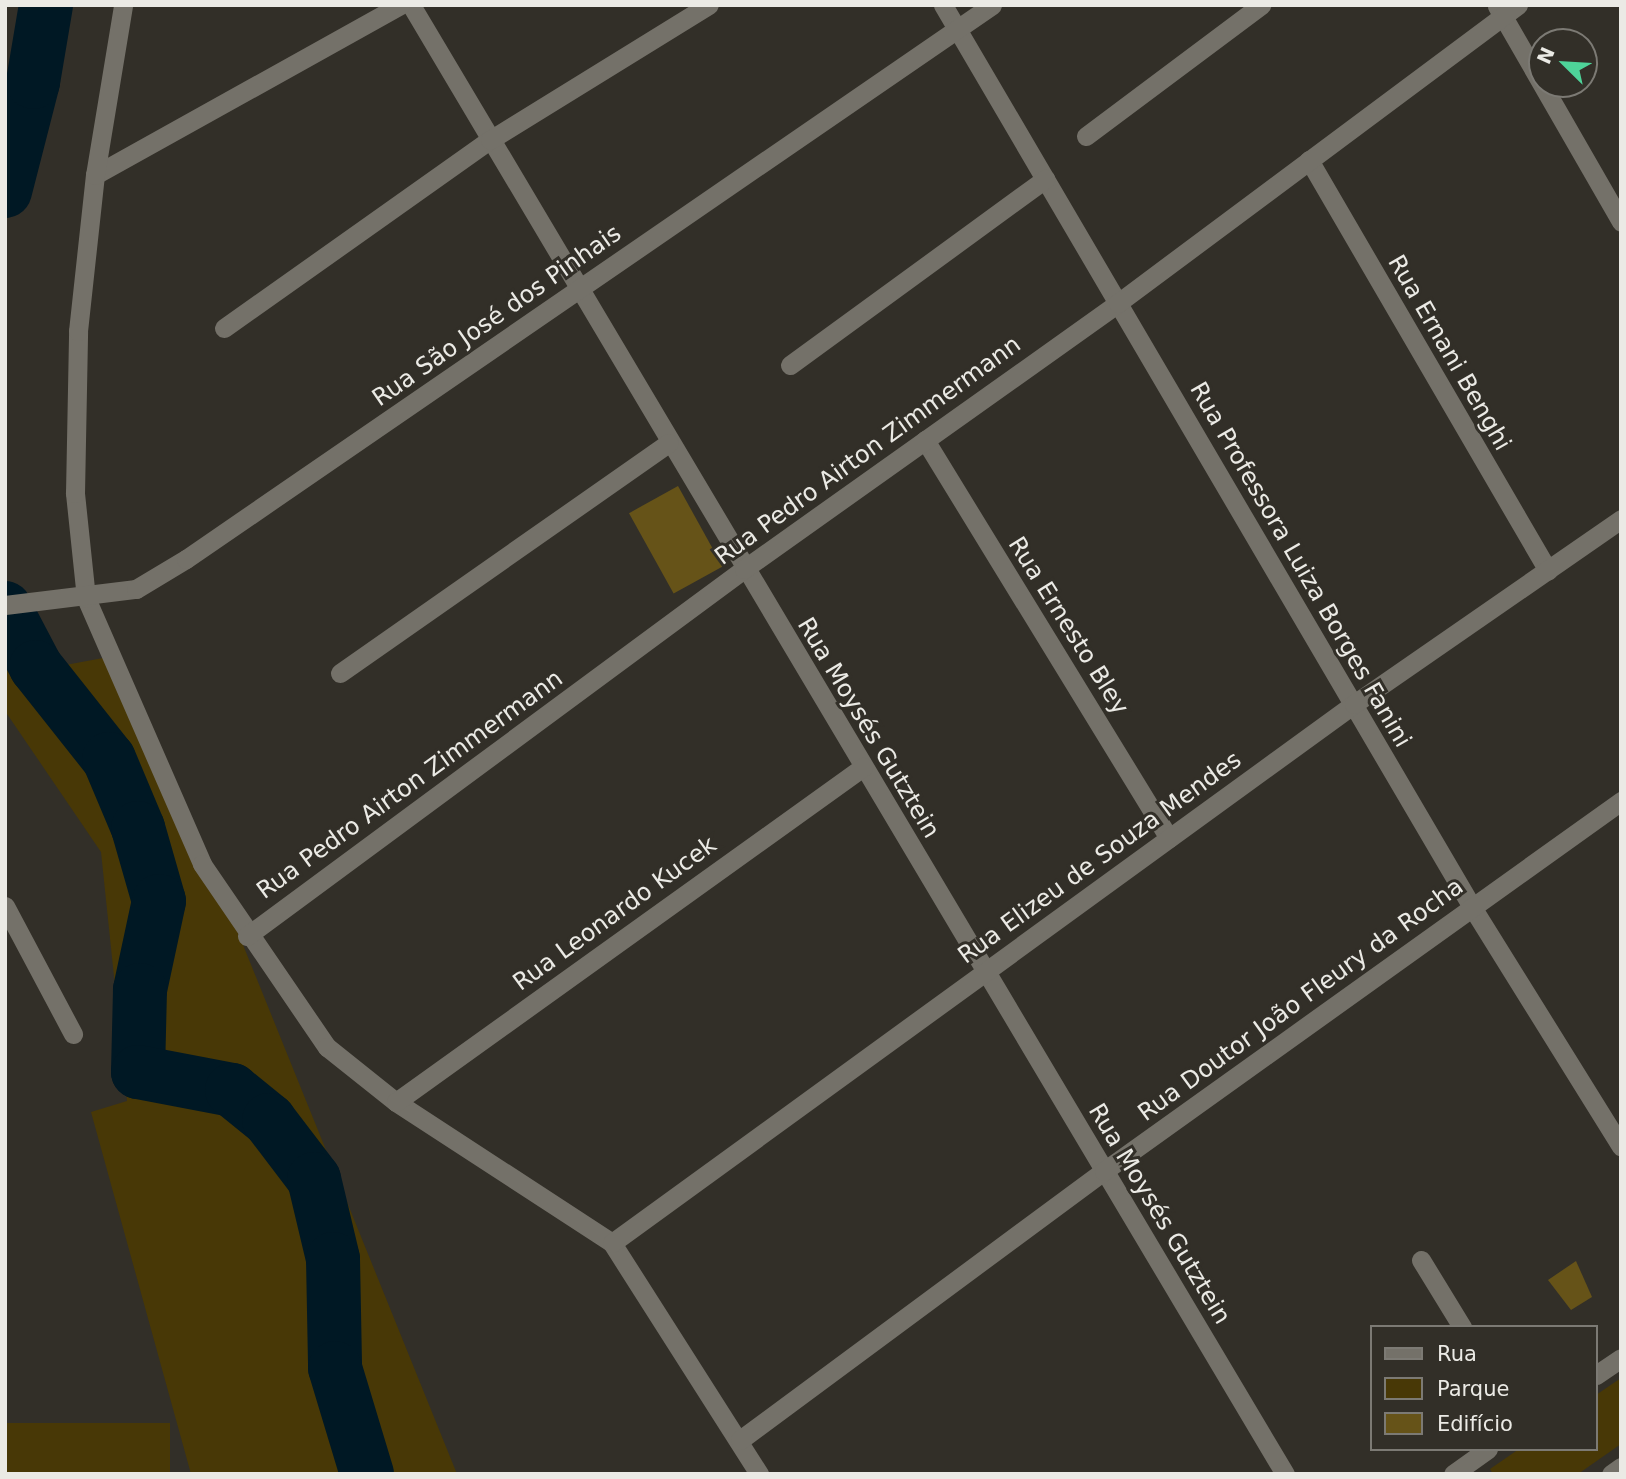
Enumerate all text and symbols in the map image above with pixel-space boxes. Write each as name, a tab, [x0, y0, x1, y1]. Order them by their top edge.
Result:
north arrow	[1528, 28, 1598, 98]
text: N	[1532, 44, 1559, 67]
street label: Rua São José dos Pinhais	[367, 219, 627, 413]
street label: Rua Ernani Benghi	[1381, 250, 1517, 456]
street label: Rua Pedro Airton Zimmermann	[710, 330, 1026, 572]
street label: Rua Professora Luiza Borges Fanini	[1183, 377, 1417, 753]
street label: Rua Ernesto Bley	[1002, 532, 1134, 720]
street label: Rua Moysés Gutztein	[791, 613, 945, 843]
street label: Rua Pedro Airton Zimmermann	[252, 664, 568, 906]
street label: Rua Elizeu de Souza Mendes	[953, 746, 1247, 970]
street label: Rua Leonardo Kucek	[508, 831, 722, 997]
street label: Rua Doutor João Fleury da Rocha	[1133, 872, 1469, 1128]
street label: Rua Moysés Gutztein	[1082, 1099, 1236, 1329]
legend	[1370, 1325, 1598, 1451]
text: Rua	[1437, 1342, 1477, 1366]
text: Parque	[1437, 1377, 1509, 1401]
text: Edifício	[1437, 1412, 1513, 1436]

